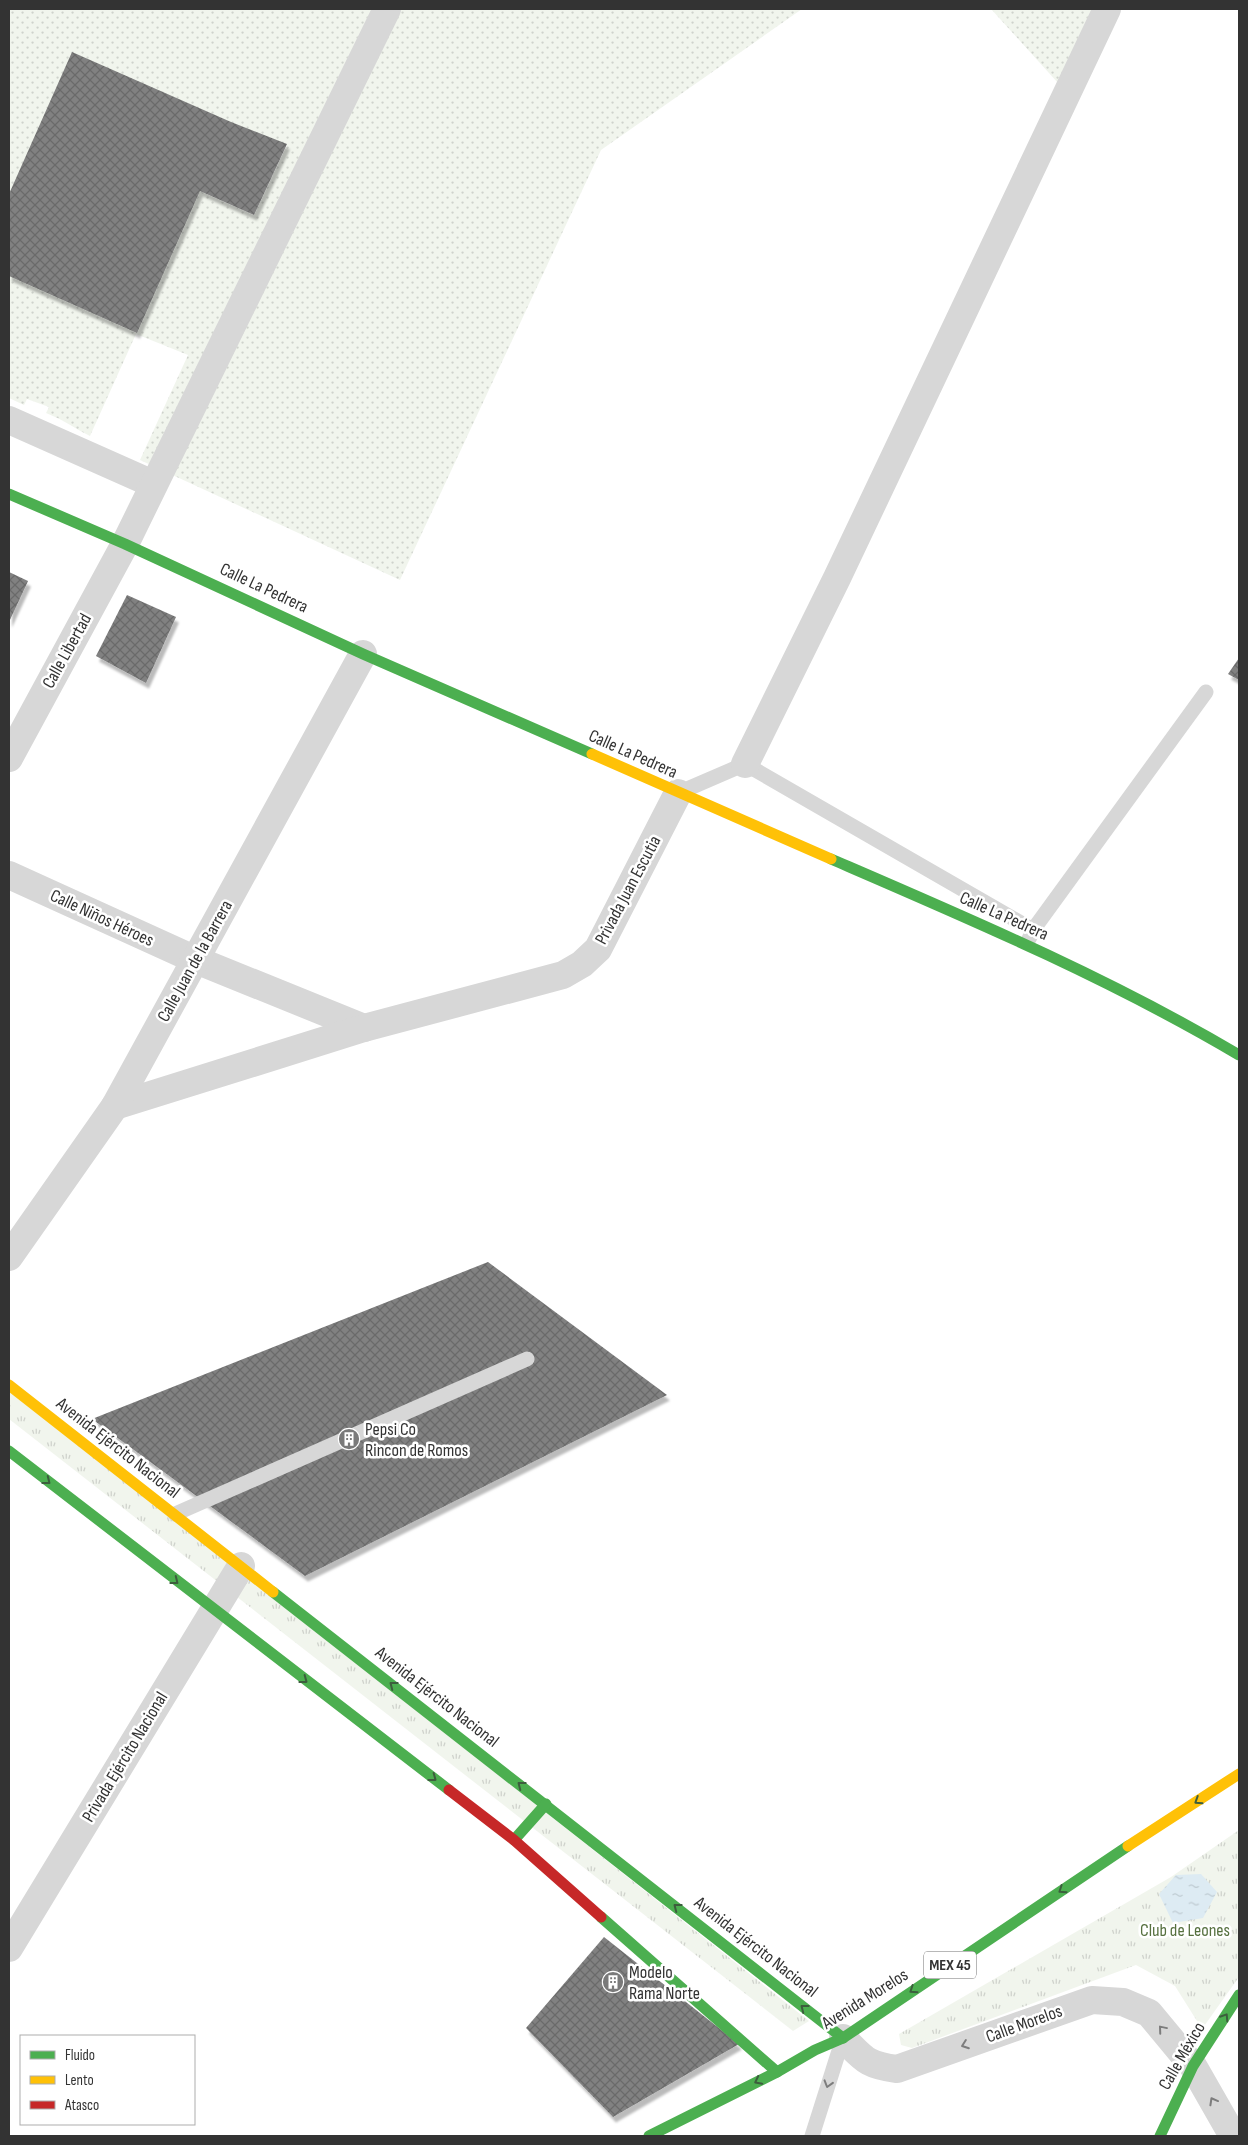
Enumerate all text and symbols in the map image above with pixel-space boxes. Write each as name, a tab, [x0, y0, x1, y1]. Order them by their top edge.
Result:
street label: Calle La Pedrera	[217, 558, 311, 618]
street label: Calle Libertad	[38, 610, 96, 692]
street label: Calle La Pedrera	[585, 725, 681, 783]
street label: Privada Juan Escutia	[591, 832, 665, 948]
street label: Calle Niños Héroes	[47, 885, 157, 951]
street label: Calle La Pedrera	[956, 887, 1052, 945]
street label: Calle Juan de la Barrera	[153, 897, 237, 1025]
street label: Avenida Ejército Nacional	[51, 1393, 184, 1503]
place label: Pepsi Co Rincon de Romos	[365, 1419, 468, 1461]
building icon: Pepsi Co Rincon de Romos	[337, 1427, 361, 1451]
one-way arrow	[41, 1475, 50, 1483]
one-way arrow	[170, 1575, 179, 1584]
street label: Avenida Ejército Nacional	[370, 1642, 503, 1752]
one-way arrow	[298, 1674, 307, 1682]
one-way arrow	[389, 1682, 399, 1691]
street label: Privada Ejército Nacional	[78, 1688, 172, 1826]
one-way arrow	[427, 1773, 436, 1781]
one-way arrow	[518, 1783, 527, 1791]
one-way arrow	[1195, 1795, 1204, 1804]
one-way arrow	[1059, 1884, 1068, 1893]
street label: Avenida Ejército Nacional	[689, 1892, 822, 2002]
one-way arrow	[674, 1905, 683, 1913]
park label: Club de Leones	[1140, 1920, 1230, 1941]
road number: MEX 45	[924, 1952, 976, 1978]
place label: Modelo Rama Norte	[629, 1962, 700, 2004]
street label: Avenida Morelos	[817, 1964, 912, 2034]
building icon: Modelo Rama Norte	[601, 1970, 625, 1994]
one-way arrow	[909, 1984, 919, 1993]
street label: Calle Morelos	[983, 2001, 1065, 2047]
one-way arrow	[801, 2004, 810, 2013]
one-way arrow	[1219, 2013, 1229, 2022]
street label: Calle México	[1154, 2018, 1210, 2094]
one-way arrow	[1159, 2025, 1168, 2034]
legend	[20, 2035, 195, 2125]
one-way arrow	[961, 2039, 969, 2049]
text: Fluido	[65, 2046, 95, 2065]
text: Lento	[65, 2071, 94, 2090]
one-way arrow	[754, 2075, 763, 2085]
one-way arrow	[824, 2079, 834, 2088]
text: Atasco	[64, 2096, 99, 2115]
one-way arrow	[1209, 2098, 1219, 2107]

